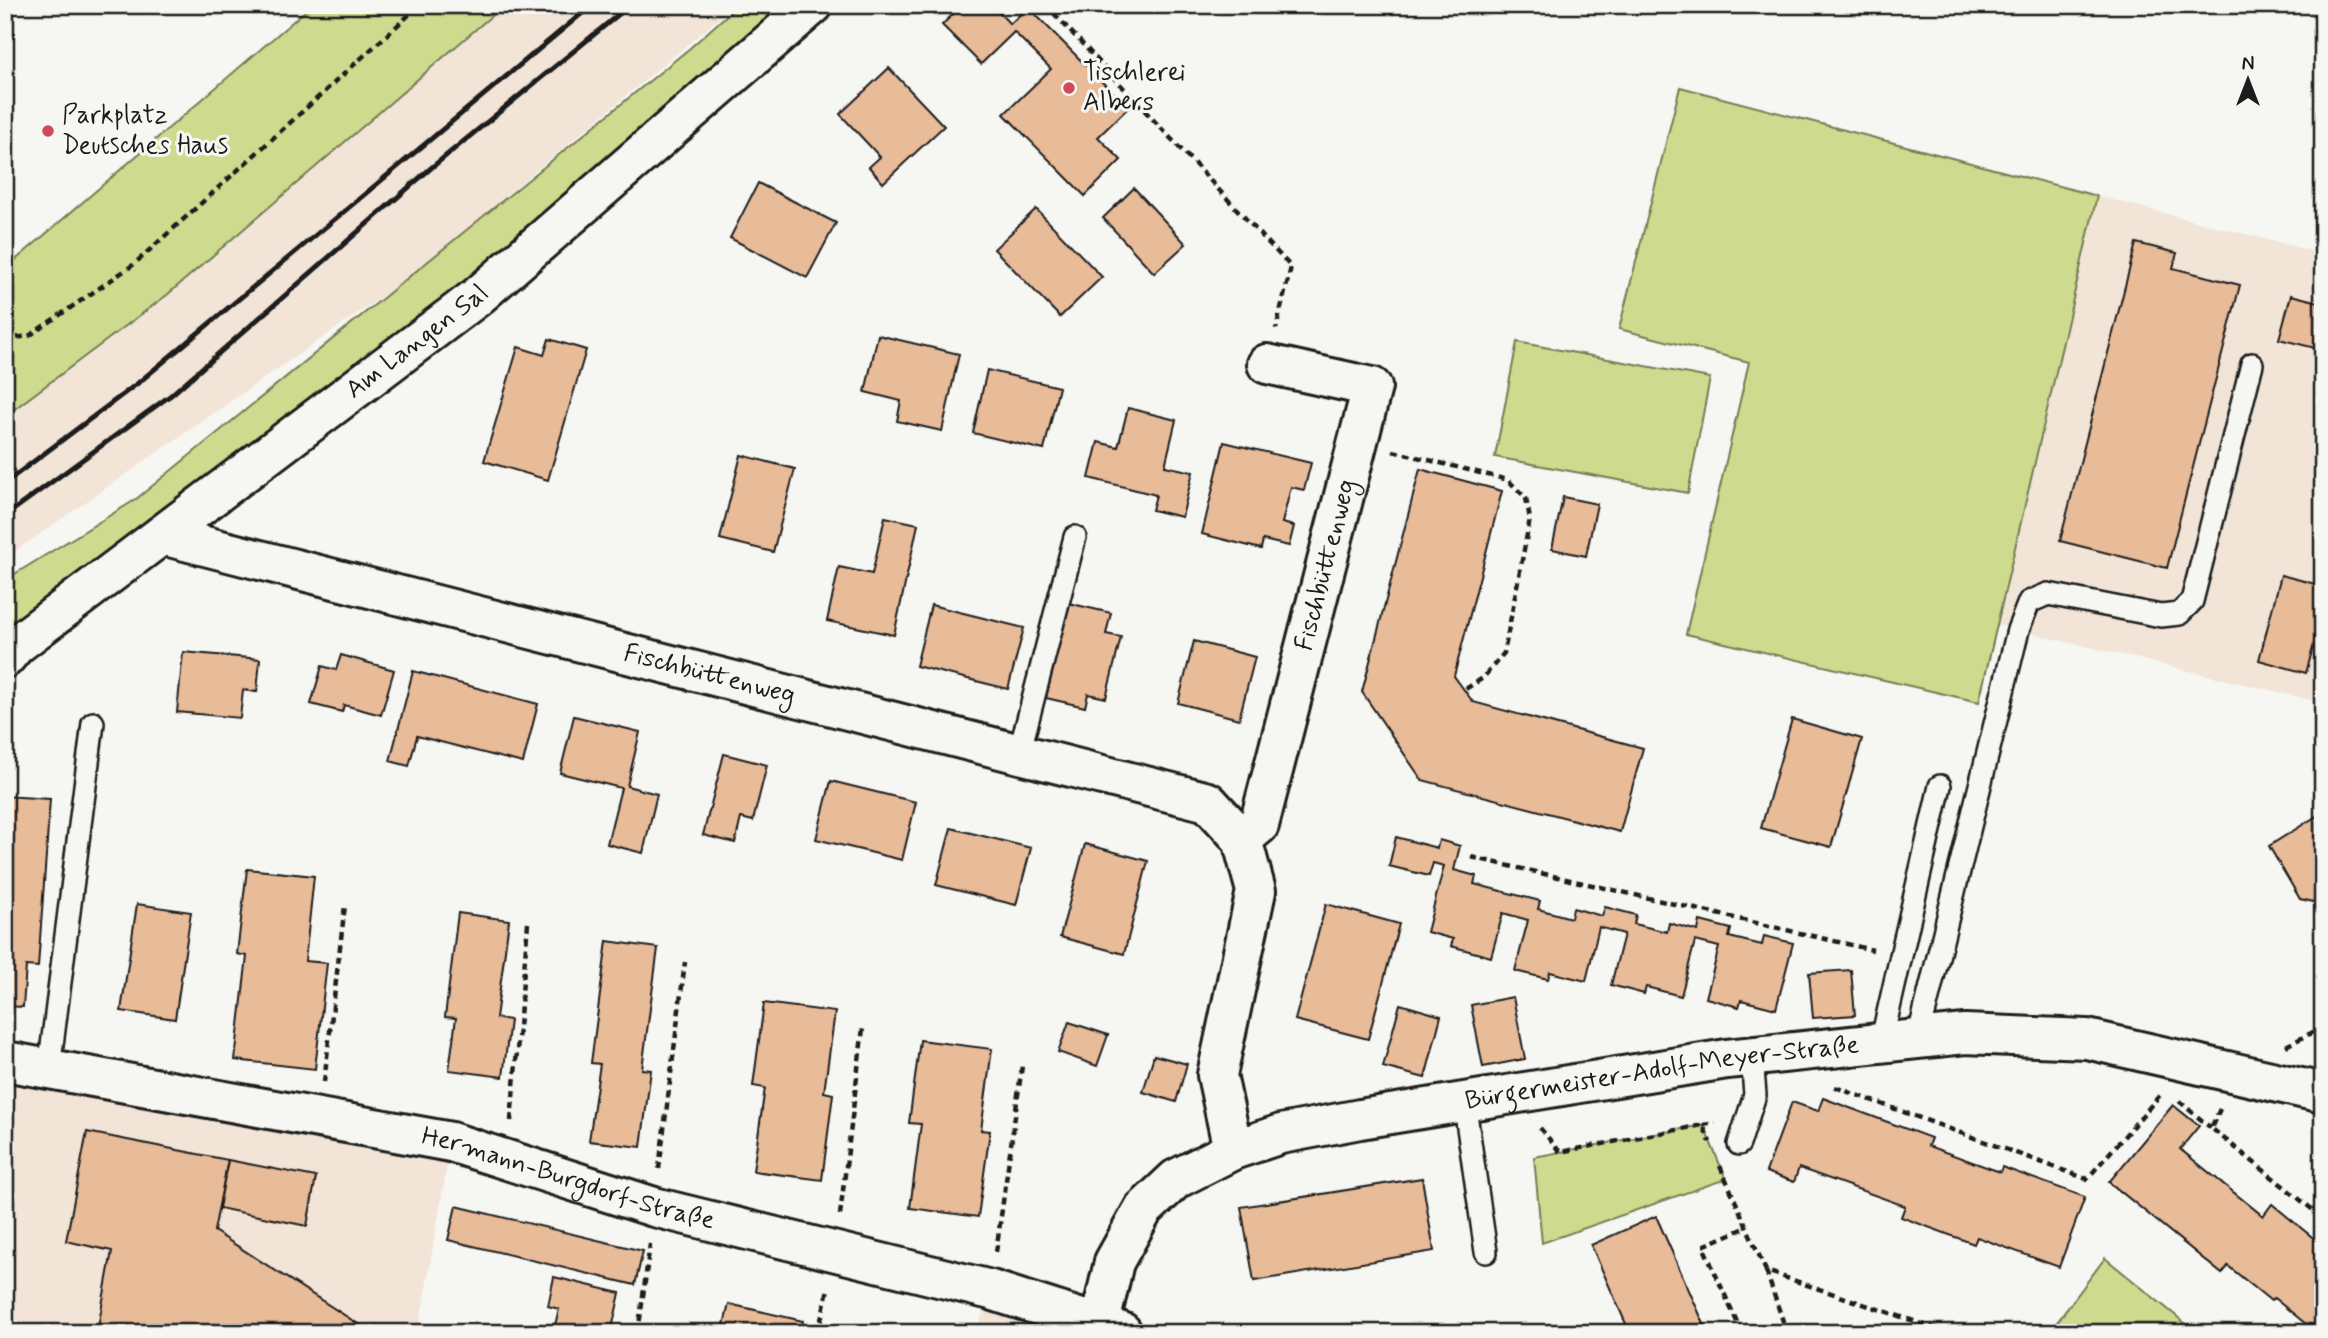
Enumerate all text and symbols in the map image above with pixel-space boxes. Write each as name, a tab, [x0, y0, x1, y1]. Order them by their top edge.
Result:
north arrow	[2212, 46, 2282, 116]
text: N	[2242, 52, 2254, 77]
place label: Tischlerei Albers	[1083, 56, 1186, 120]
marker: Tischlerei Albers	[1061, 80, 1077, 96]
place label: Parkplatz Deutsches Haus	[62, 99, 228, 163]
marker: Parkplatz Deutsches Haus	[40, 123, 56, 139]
street label: Am Langen Sal	[339, 277, 496, 407]
street label: Fischbüttenweg	[1288, 476, 1366, 655]
street label: Fischbüttenweg	[620, 637, 799, 715]
street label: Bürgermeister-Adolf-Meyer-Straße	[1463, 1028, 1861, 1119]
street label: Hermann-Burgdorf-Straße	[419, 1120, 718, 1238]

